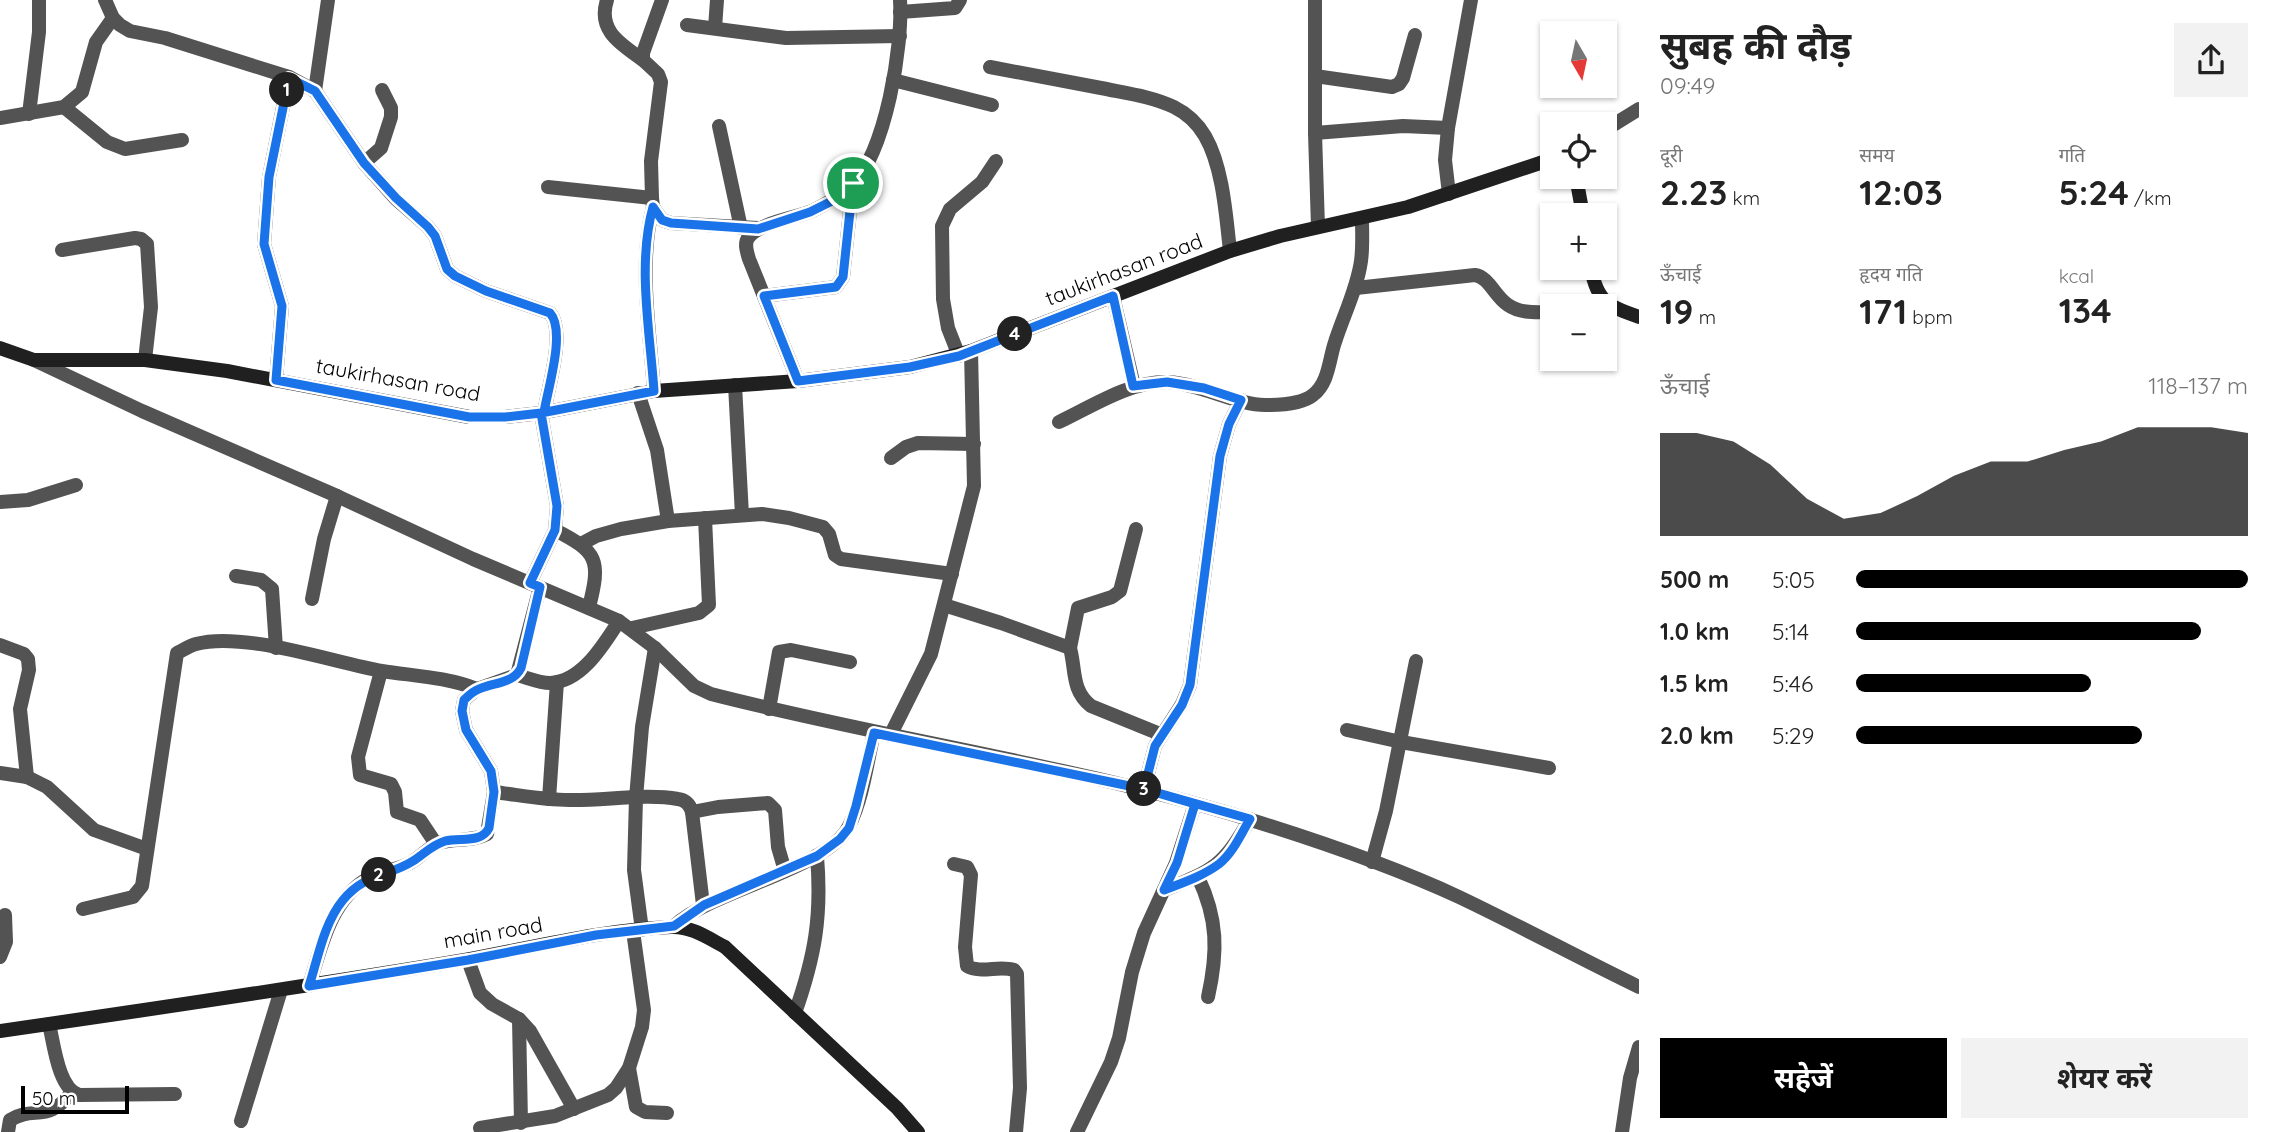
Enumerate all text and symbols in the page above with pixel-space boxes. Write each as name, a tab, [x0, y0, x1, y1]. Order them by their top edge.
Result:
north arrow	[1540, 21, 1617, 98]
map controls	[1540, 21, 1617, 371]
text: सुबह की दौड़	[1660, 21, 1851, 69]
button: share	[2174, 23, 2248, 97]
text: 09:49	[1660, 71, 1715, 100]
pin: 1	[270, 72, 304, 108]
text: 1	[283, 77, 290, 101]
button: locate	[1540, 112, 1617, 189]
text: दूरी	[1660, 143, 1683, 167]
text: समय	[1859, 143, 1895, 167]
text: गति	[2059, 143, 2085, 167]
pin	[823, 153, 883, 213]
icon: arrive	[834, 164, 872, 202]
text: 2.23	[1660, 170, 1727, 214]
text: 12:03	[1859, 170, 1943, 214]
text: 5:24	[2059, 170, 2129, 214]
text: km	[1727, 186, 1760, 210]
text: /km	[2129, 186, 2171, 210]
button: +	[1540, 203, 1617, 280]
street label: taukirhasan road	[1041, 227, 1206, 311]
text: ऊँचाई	[1660, 262, 1701, 286]
text: हृदय गति	[1859, 262, 1923, 286]
text: kcal	[2059, 264, 2094, 288]
text: 134	[2059, 288, 2112, 332]
text: 19	[1660, 289, 1694, 333]
text: 171	[1859, 289, 1907, 333]
button: −	[1540, 294, 1617, 371]
text: m	[1694, 305, 1716, 329]
text: bpm	[1907, 305, 1953, 329]
pin: 4	[998, 316, 1032, 352]
text: 4	[1009, 321, 1020, 345]
street label: taukirhasan road	[314, 352, 482, 406]
text: ऊँचाई	[1660, 371, 1710, 400]
text: 118–137 m	[2148, 371, 2248, 400]
text: 500 m	[1660, 565, 1729, 594]
text: 5:05	[1772, 565, 1815, 594]
text: 1.0 km	[1660, 617, 1730, 646]
text: 5:14	[1772, 617, 1809, 646]
text: 1.5 km	[1660, 669, 1729, 698]
text: 5:46	[1772, 669, 1813, 698]
text: 2.0 km	[1660, 721, 1734, 750]
text: 5:29	[1772, 721, 1814, 750]
pin: 3	[1126, 772, 1162, 806]
text: 3	[1138, 776, 1149, 800]
pin: 2	[362, 858, 396, 892]
text: 2	[373, 862, 384, 886]
street label: main road	[441, 911, 544, 954]
button: सहेजें	[1660, 1038, 1947, 1118]
button: शेयर करें	[1961, 1038, 2248, 1118]
scale bar	[21, 1083, 130, 1115]
text: 50 m	[32, 1086, 76, 1110]

